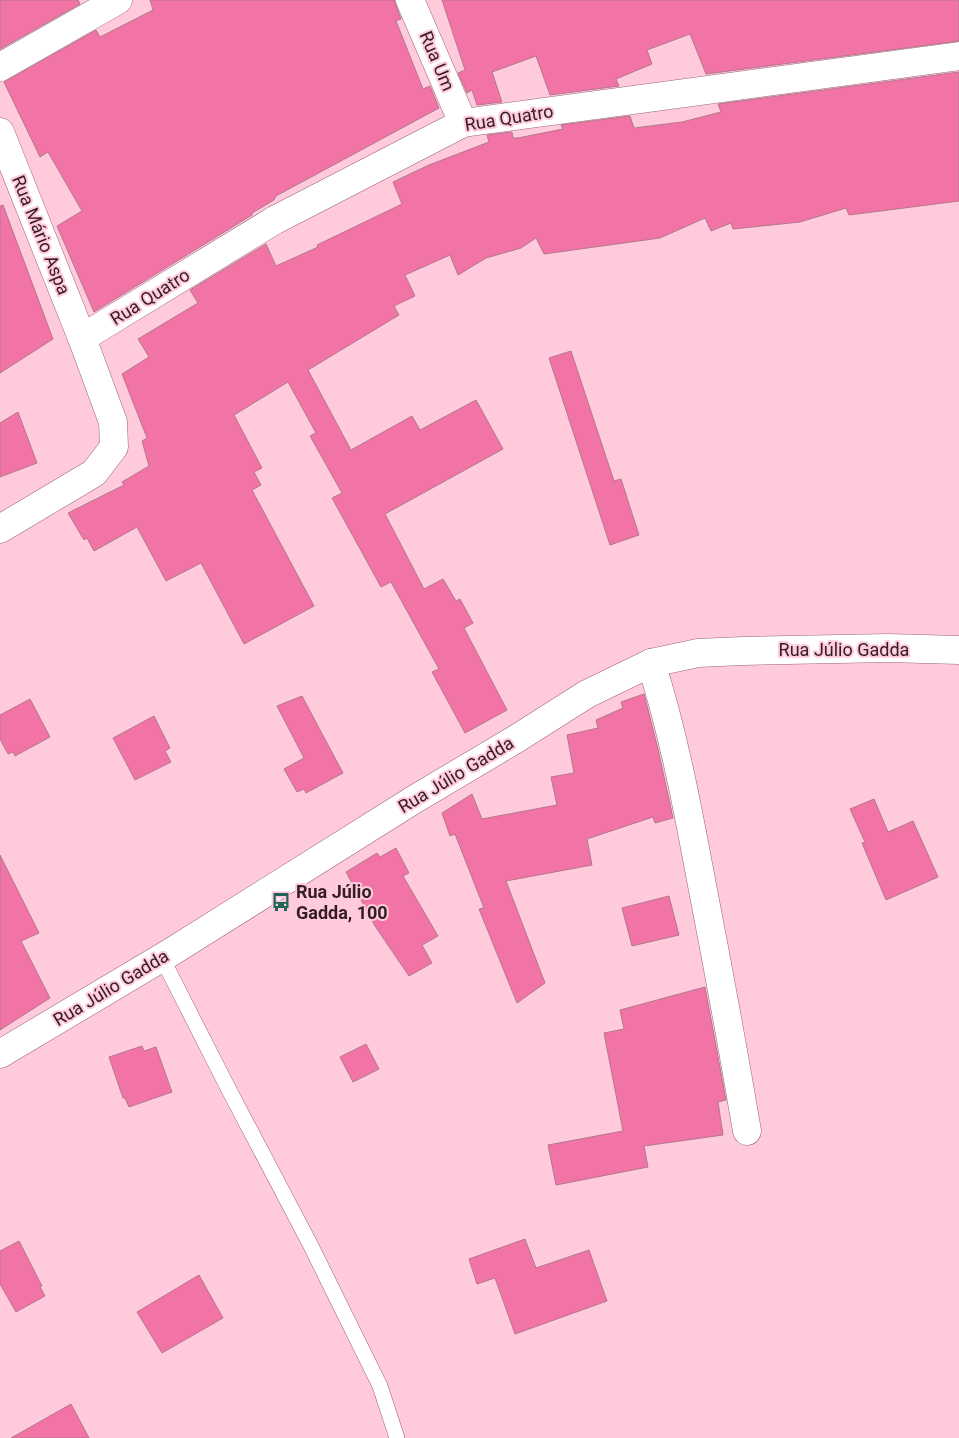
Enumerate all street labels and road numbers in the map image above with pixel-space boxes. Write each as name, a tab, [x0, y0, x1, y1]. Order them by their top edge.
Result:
street label: Rua Um	[416, 28, 459, 94]
street label: Rua Quatro	[463, 100, 555, 135]
street label: Rua Mário Aspa	[8, 172, 75, 298]
street label: Rua Quatro	[106, 264, 193, 329]
street label: Rua Júlio Gadda	[779, 639, 909, 660]
street label: Rua Júlio Gadda	[394, 732, 517, 817]
street label: Rua Júlio Gadda	[49, 945, 172, 1030]

